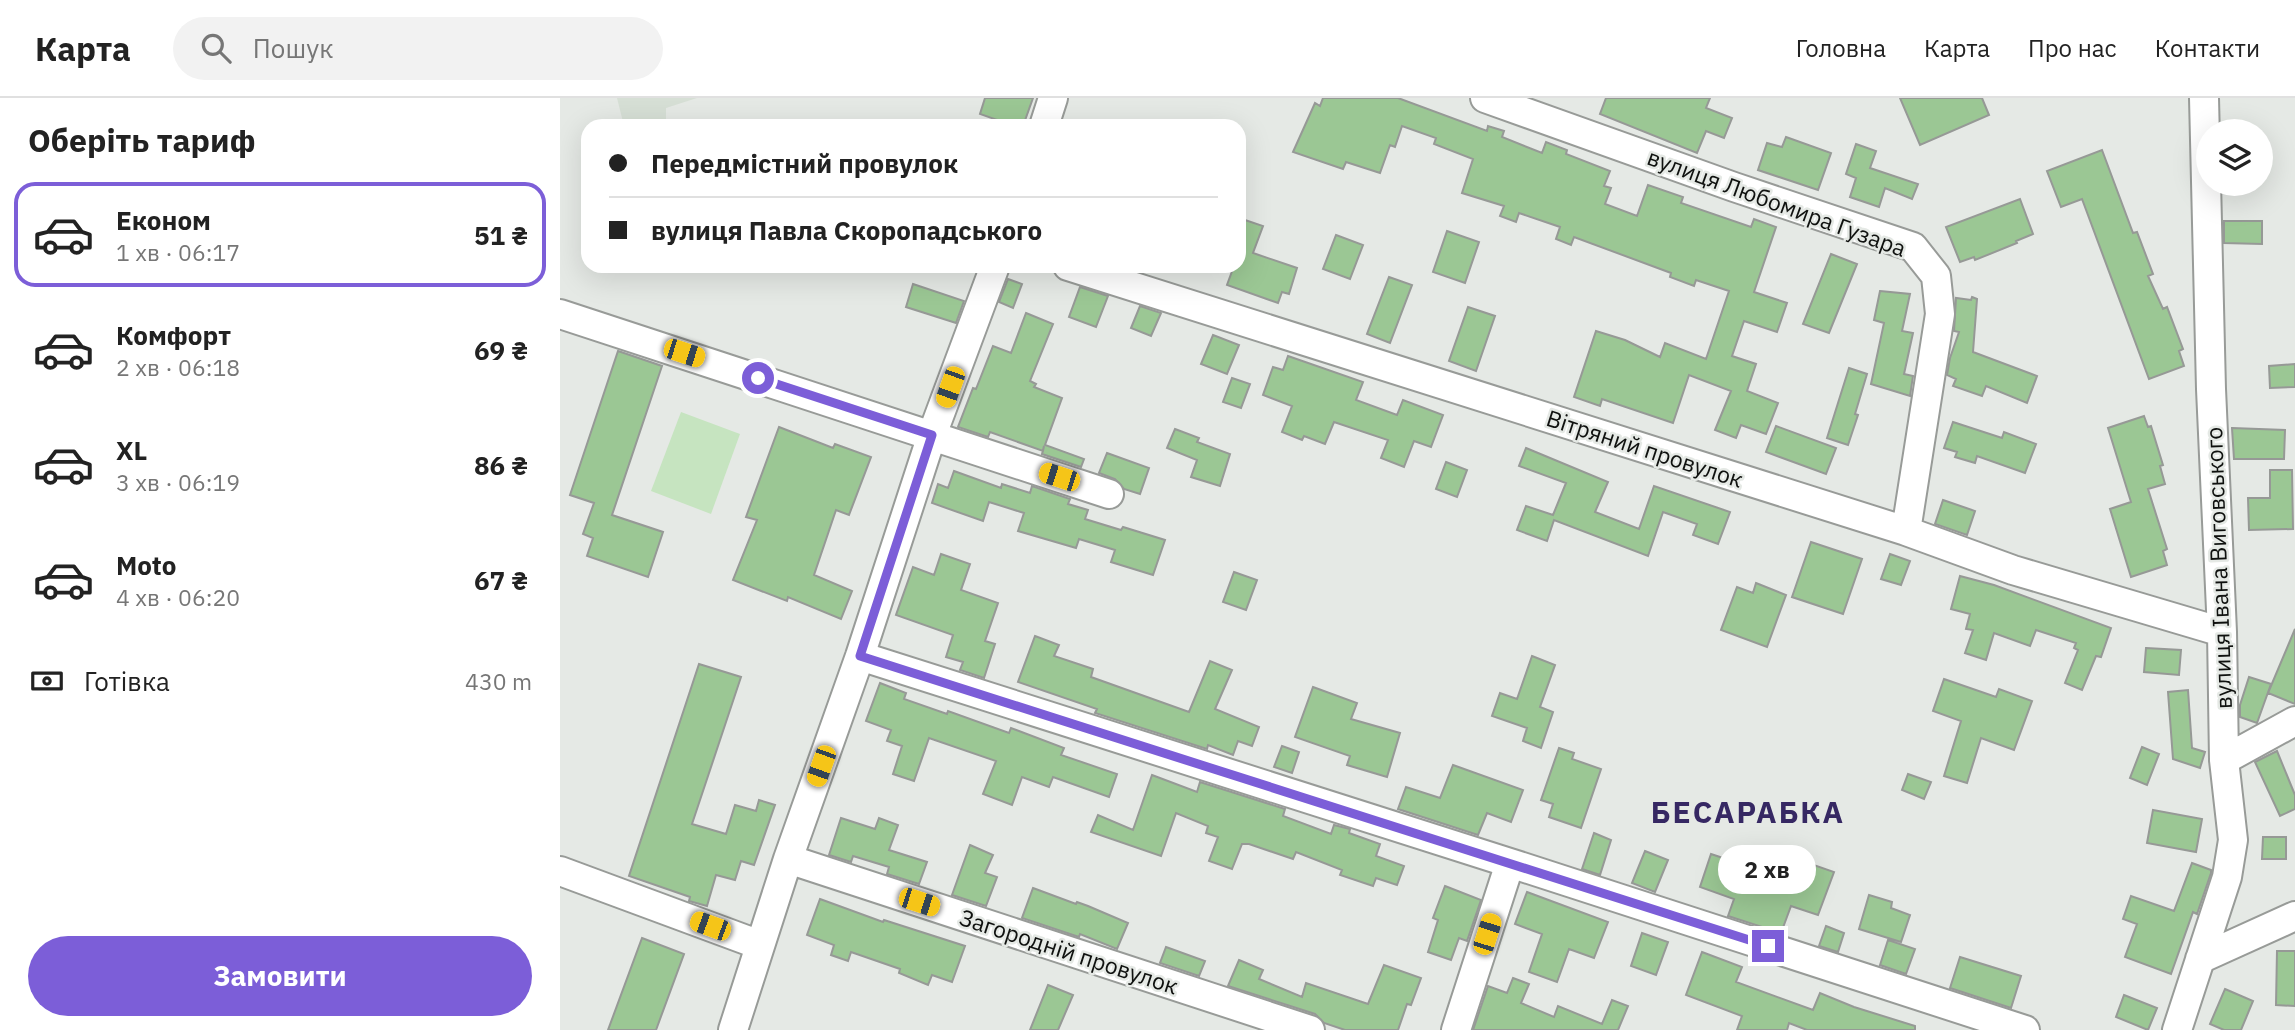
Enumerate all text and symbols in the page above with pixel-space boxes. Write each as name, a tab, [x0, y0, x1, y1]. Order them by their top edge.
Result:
search box	[173, 17, 663, 80]
text: Карта	[35, 27, 131, 70]
icon: search	[197, 29, 235, 67]
text: Пошук	[253, 31, 333, 65]
text: Головна	[1796, 32, 1886, 64]
text: Карта	[1924, 32, 1990, 64]
text: Про нас	[2028, 32, 2117, 64]
text: Контакти	[2155, 32, 2260, 64]
text: Оберіть тариф	[28, 119, 255, 161]
map controls	[2196, 119, 2273, 196]
button: layers	[2196, 119, 2273, 196]
street label: вулиця Любомира Гузара	[1643, 141, 1911, 263]
text: Передмістний провулок	[651, 146, 958, 180]
icon: car	[32, 203, 95, 266]
text: Економ	[116, 203, 211, 237]
text: вулиця Павла Скоропадського	[651, 213, 1042, 247]
text: 51 ₴	[474, 218, 528, 252]
text: 1 хв · 06:17	[116, 237, 240, 267]
icon: car	[32, 318, 95, 381]
text: Комфорт	[116, 318, 231, 352]
text: 69 ₴	[474, 333, 528, 367]
car	[661, 337, 708, 369]
text: 2 хв · 06:18	[116, 352, 240, 382]
route start	[742, 362, 774, 394]
car	[933, 364, 968, 410]
street label: Вітряний провулок	[1543, 402, 1747, 494]
street label: вулиця Івана Виговського	[2198, 426, 2238, 710]
icon: car	[32, 433, 95, 496]
text: XL	[116, 433, 147, 467]
text: 86 ₴	[474, 448, 528, 482]
car	[1036, 461, 1083, 493]
text: 3 хв · 06:19	[116, 467, 240, 497]
icon: car	[32, 548, 95, 611]
text: Moto	[116, 548, 176, 582]
text: 67 ₴	[474, 563, 528, 597]
text: 4 хв · 06:20	[116, 582, 240, 612]
icon: cash	[28, 662, 66, 700]
text: Готівка	[84, 664, 170, 698]
text: 430 m	[465, 666, 532, 696]
car	[804, 743, 839, 789]
district label: БЕСАРАБКА	[1651, 792, 1845, 831]
callout: 2 хв	[1719, 844, 1817, 894]
text: 2 хв	[1744, 854, 1790, 884]
car	[896, 886, 943, 918]
street label: Загородній провулок	[956, 901, 1182, 1001]
car	[687, 909, 734, 943]
car	[1471, 911, 1504, 957]
route end	[1752, 930, 1784, 962]
button: Замовити	[28, 936, 532, 1016]

